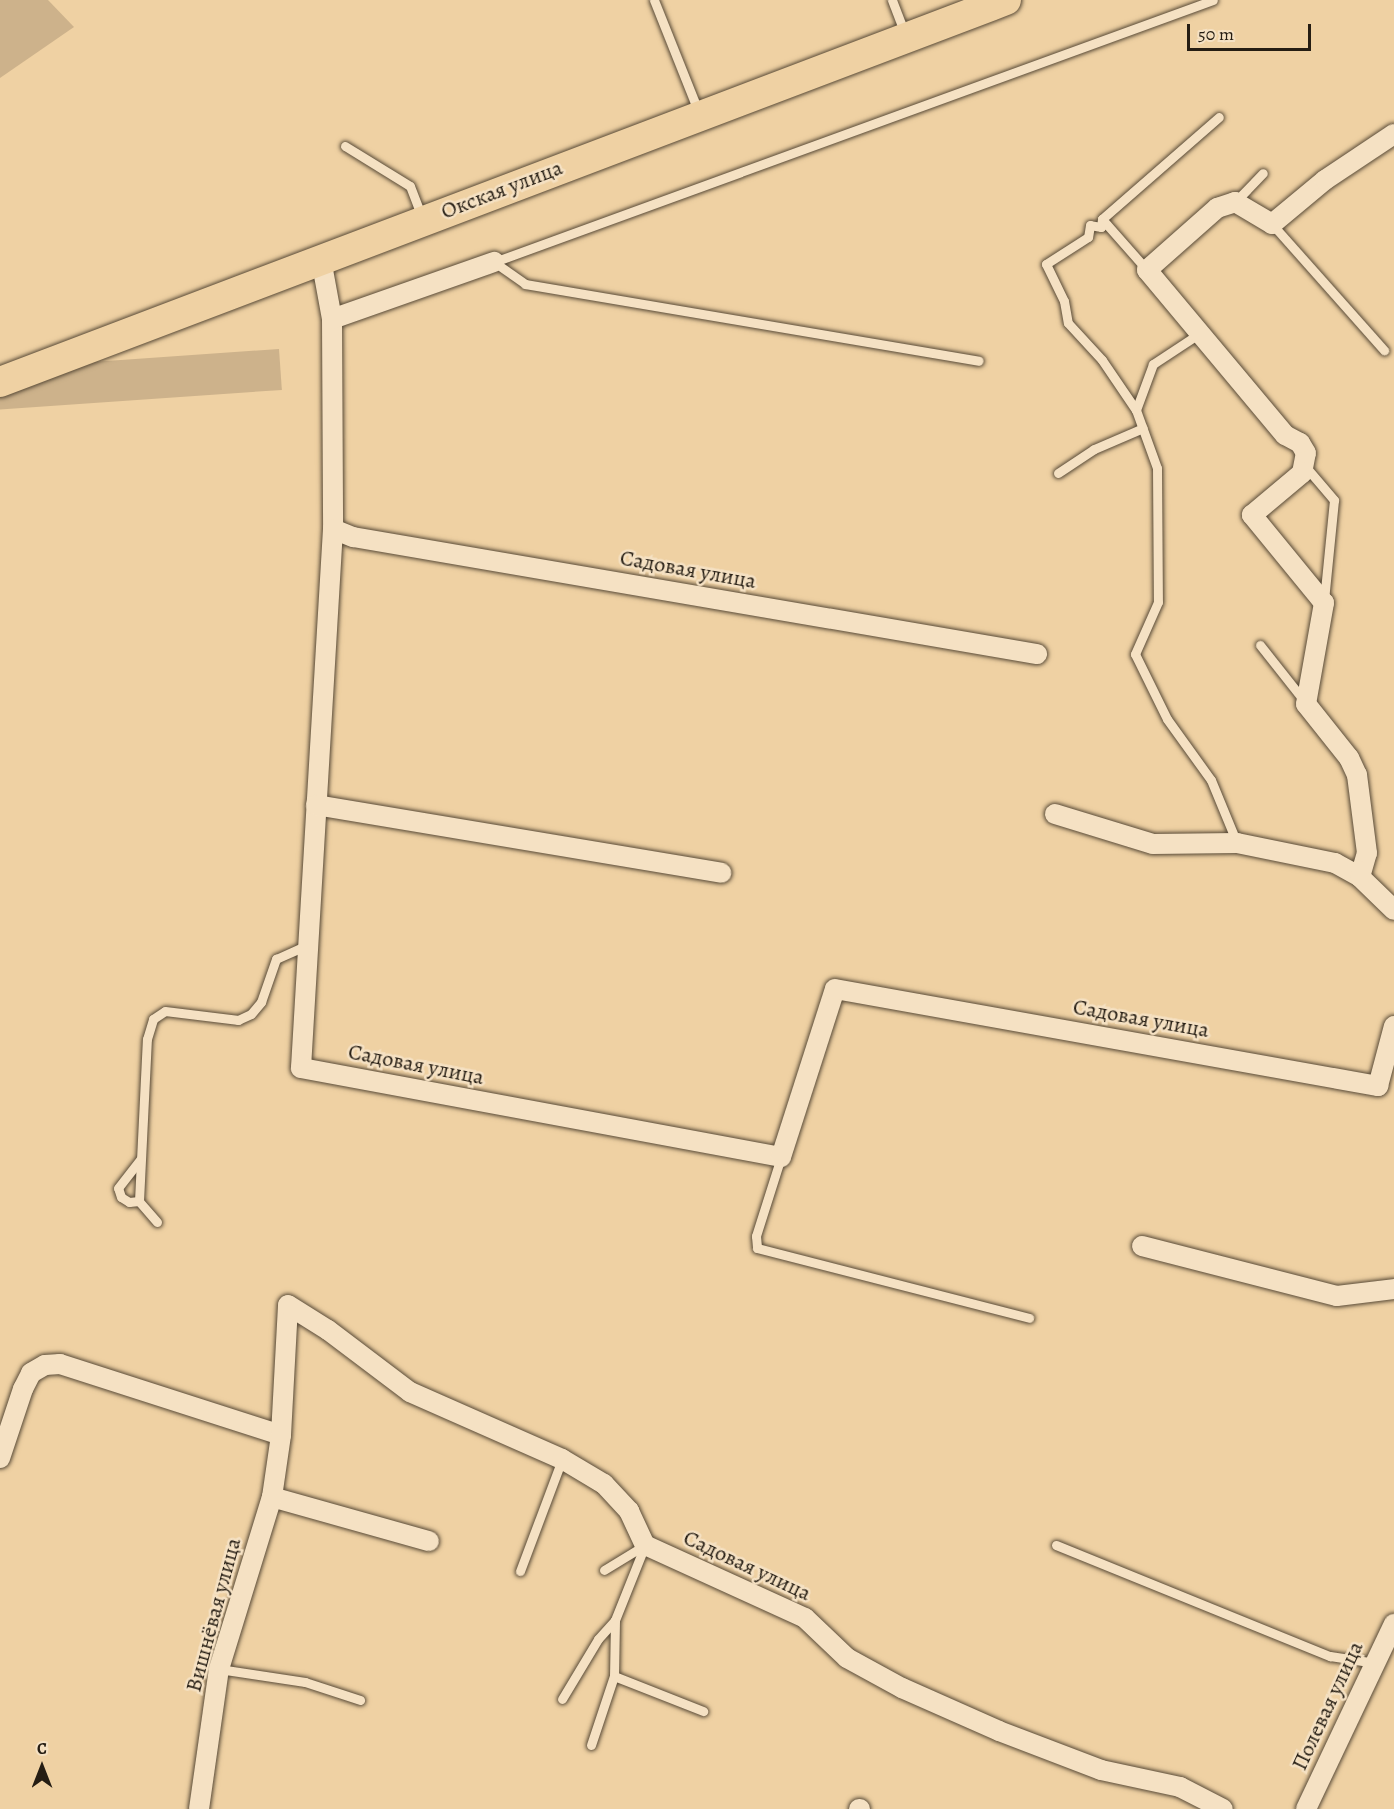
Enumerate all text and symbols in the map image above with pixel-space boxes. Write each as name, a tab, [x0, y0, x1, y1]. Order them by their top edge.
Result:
scale bar	[1190, 12, 1314, 50]
text: 50 m	[1198, 22, 1234, 46]
street label: Окская улица	[438, 155, 566, 225]
street label: Садовая улица	[618, 545, 758, 595]
street label: Садовая улица	[1071, 994, 1211, 1044]
street label: Садовая улица	[346, 1039, 486, 1091]
street label: Садовая улица	[679, 1525, 815, 1607]
street label: Вишнёвая улица	[181, 1535, 247, 1695]
street label: Полевая улица	[1287, 1637, 1369, 1775]
north arrow	[12, 1737, 72, 1797]
text: С	[37, 1738, 47, 1760]

